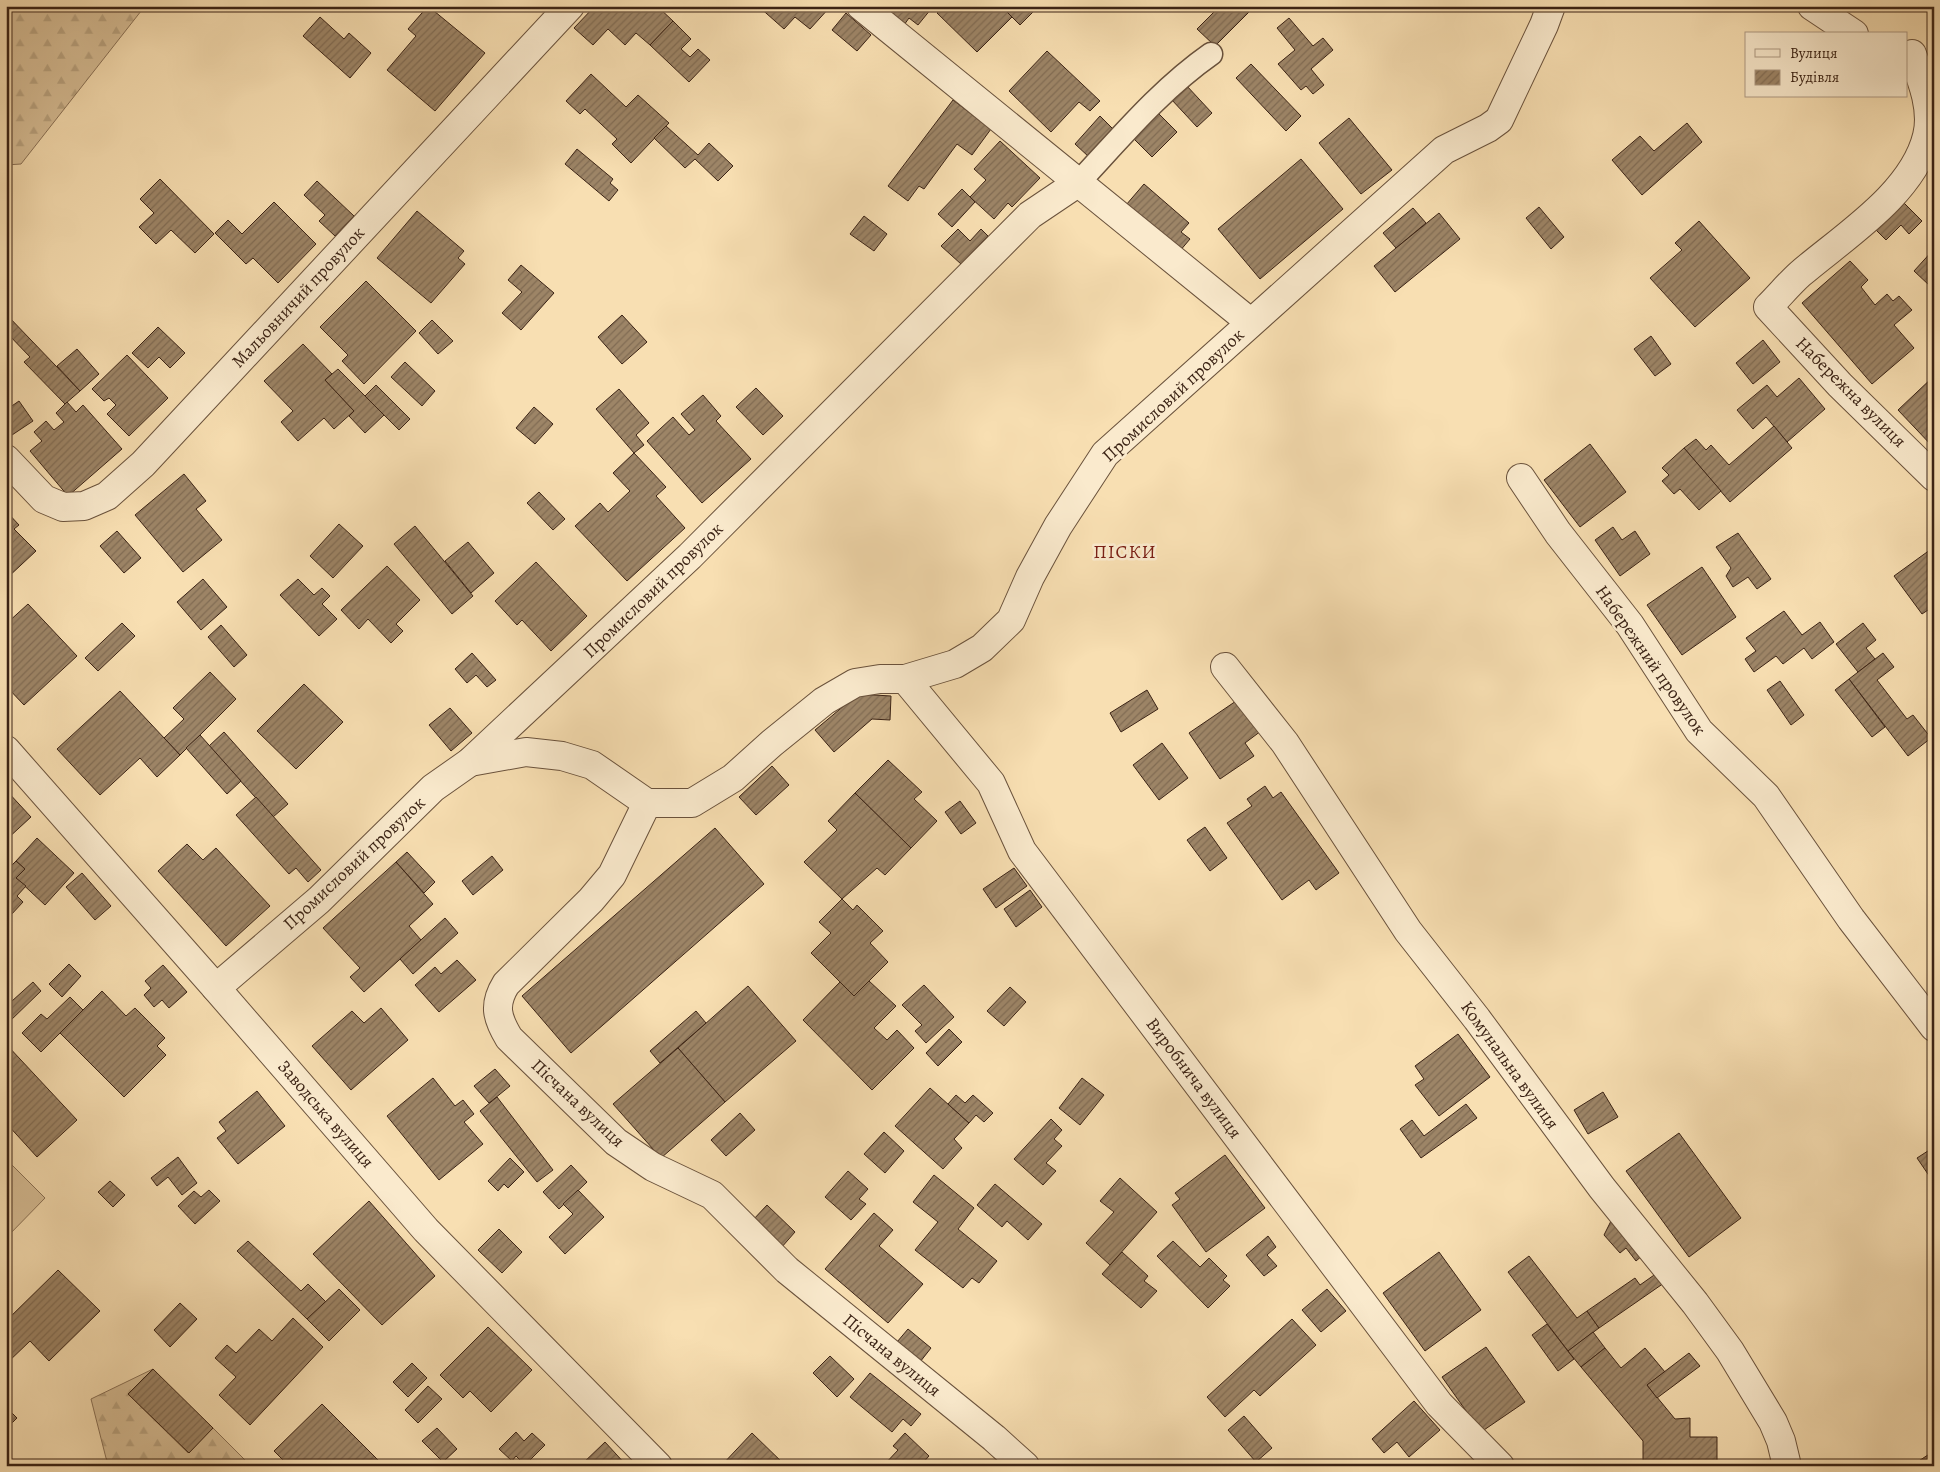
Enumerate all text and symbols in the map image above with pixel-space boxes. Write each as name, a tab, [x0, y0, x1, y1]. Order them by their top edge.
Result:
legend	[1745, 32, 1908, 98]
text: Вулиця	[1790, 43, 1837, 63]
text: Будівля	[1790, 67, 1839, 87]
street label: Мальовничий провулок	[226, 221, 370, 373]
street label: Промисловий провулок	[1097, 323, 1249, 467]
street label: Набережна вулиця	[1790, 331, 1912, 453]
street label: Промисловий провулок	[578, 517, 728, 663]
district label: ПІСКИ	[1093, 539, 1157, 565]
street label: Набережний провулок	[1590, 580, 1712, 740]
street label: Промисловий провулок	[278, 791, 430, 935]
street label: Комунальна вулиця	[1455, 996, 1565, 1134]
street label: Виробнича вулиця	[1141, 1013, 1247, 1143]
street label: Пісчана вулиця	[526, 1053, 630, 1153]
street label: Заводська вулиця	[272, 1055, 380, 1173]
street label: Пісчана вулиця	[838, 1308, 946, 1402]

